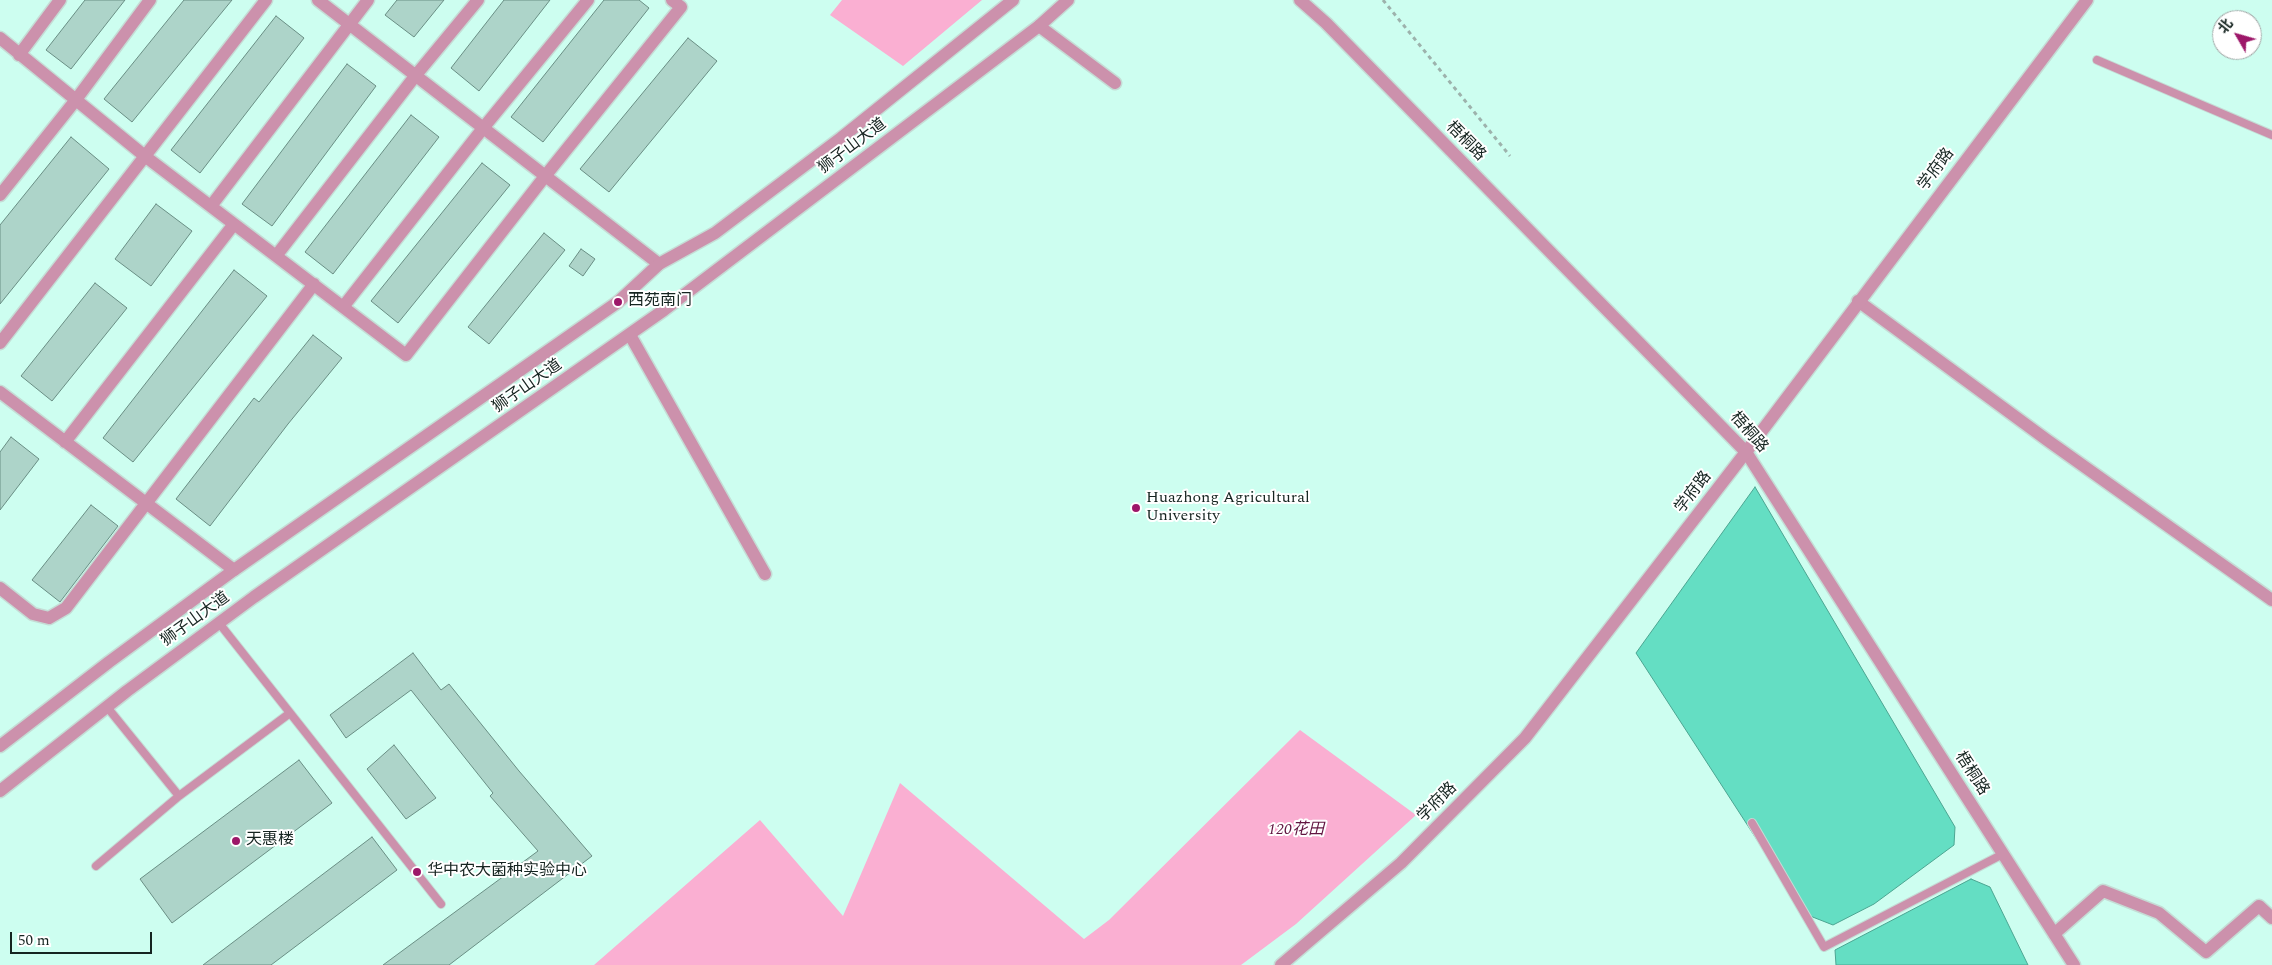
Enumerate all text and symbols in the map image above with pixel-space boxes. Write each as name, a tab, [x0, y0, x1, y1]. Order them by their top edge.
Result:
north arrow	[2212, 10, 2262, 60]
text: 北	[2213, 14, 2238, 38]
street label: 狮子山大道	[815, 115, 891, 179]
street label: 梧桐路	[1441, 118, 1489, 166]
street label: 学府路	[1915, 145, 1959, 195]
place label: 西苑南门	[628, 292, 692, 312]
marker: 西苑南门	[612, 296, 624, 308]
street label: 狮子山大道	[490, 356, 566, 418]
street label: 梧桐路	[1725, 409, 1771, 457]
street label: 学府路	[1672, 468, 1716, 518]
place label: Huazhong Agricultural University	[1146, 489, 1310, 527]
marker: Huazhong Agricultural University	[1130, 502, 1142, 514]
street label: 狮子山大道	[158, 589, 234, 651]
street label: 梧桐路	[1950, 749, 1992, 799]
street label: 学府路	[1414, 779, 1462, 827]
park label: 120花田	[1268, 821, 1324, 841]
place label: 天惠楼	[246, 831, 294, 851]
marker: 天惠楼	[230, 835, 242, 847]
place label: 华中农大菌种实验中心	[427, 862, 587, 882]
marker: 华中农大菌种实验中心	[411, 866, 423, 878]
scale bar	[12, 922, 155, 954]
text: 50 m	[18, 929, 50, 952]

